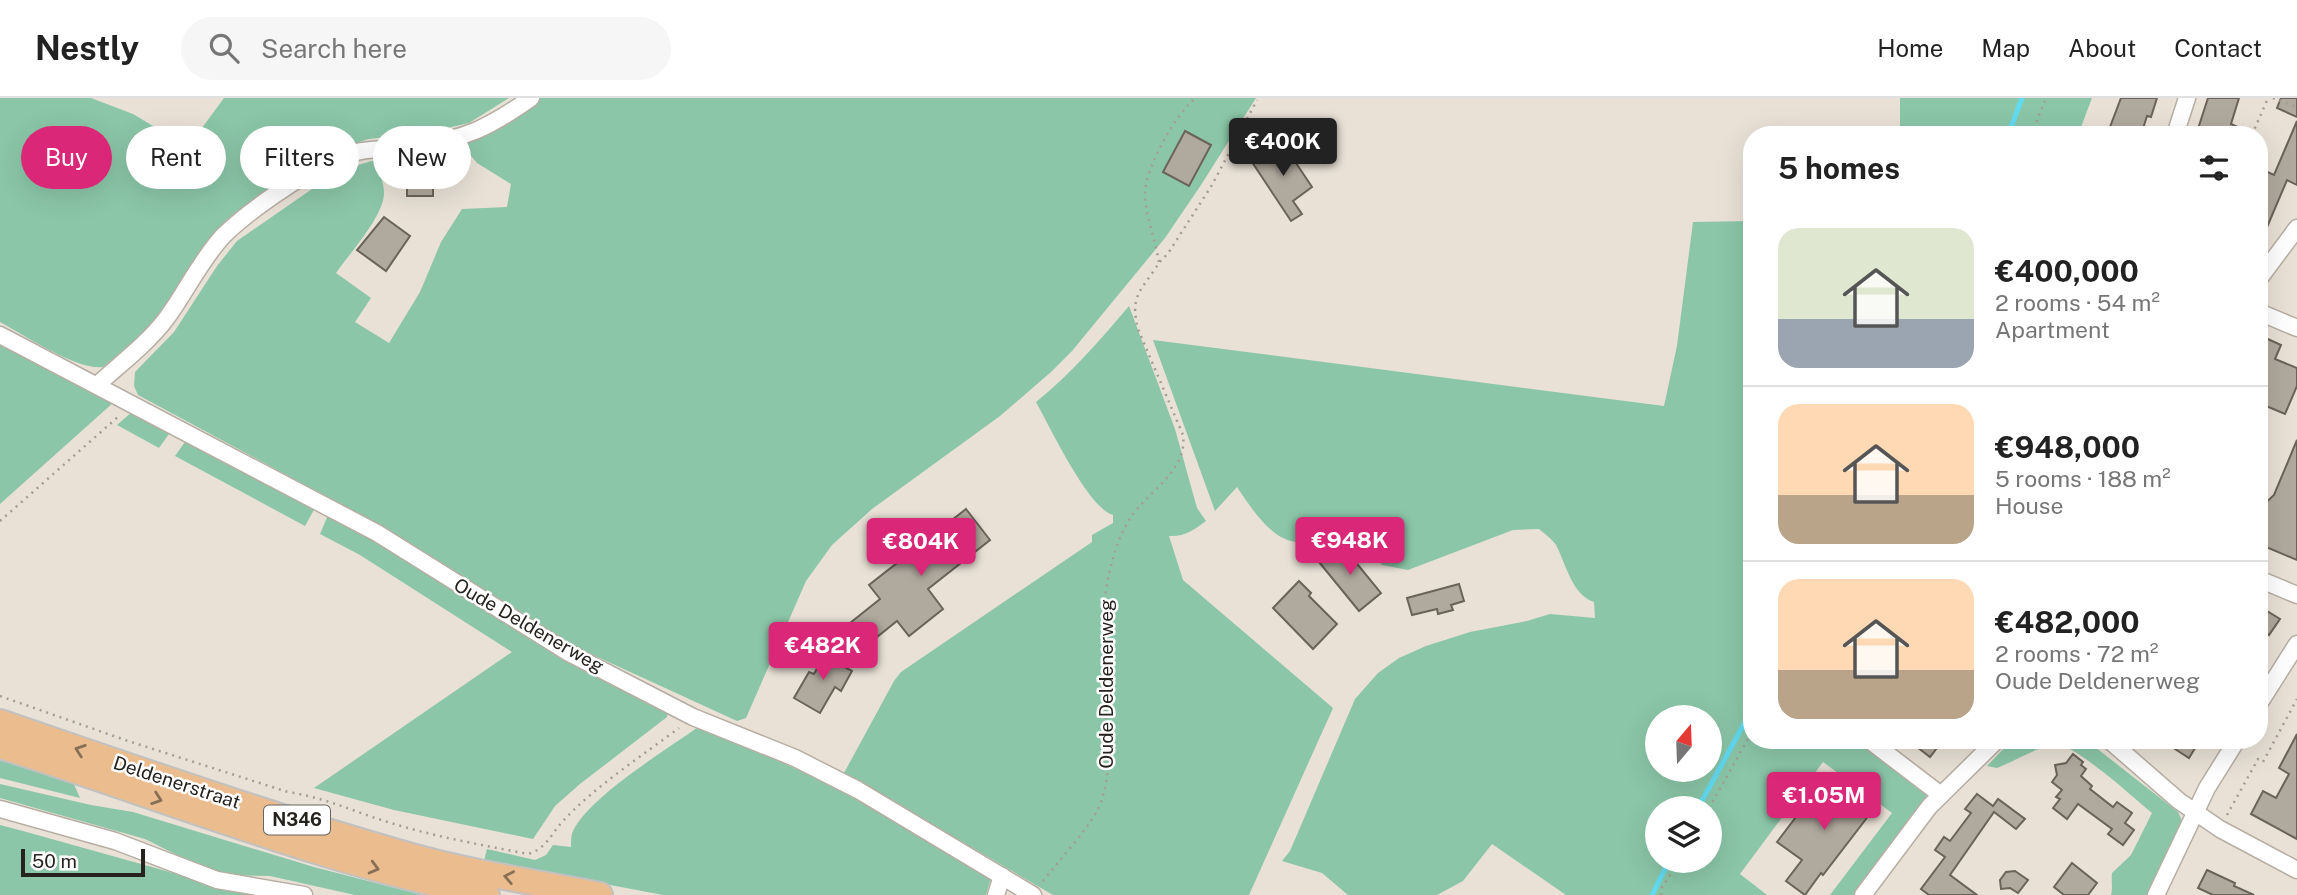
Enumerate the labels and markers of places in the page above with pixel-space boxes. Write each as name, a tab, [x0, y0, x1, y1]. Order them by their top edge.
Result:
pin: €400K	[1234, 118, 1332, 178]
pin: €804K	[872, 518, 970, 578]
pin: €948K	[1301, 518, 1399, 577]
pin: €482K	[774, 622, 872, 682]
pin: €1.05M	[1767, 772, 1881, 832]

